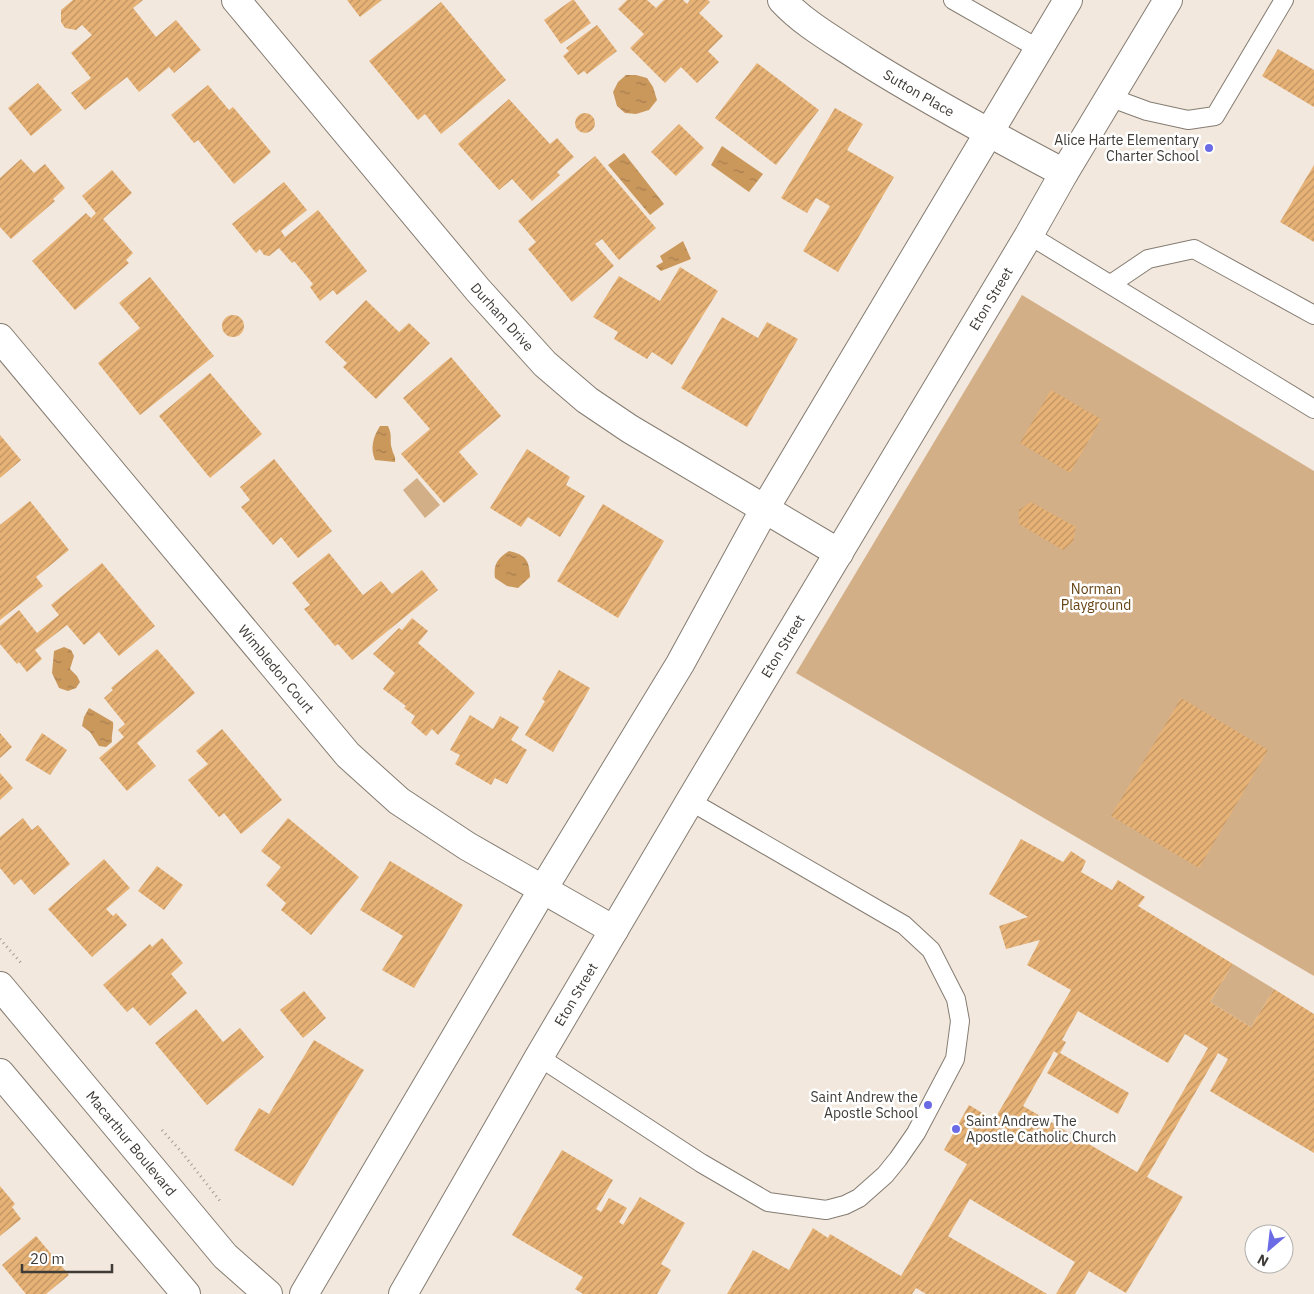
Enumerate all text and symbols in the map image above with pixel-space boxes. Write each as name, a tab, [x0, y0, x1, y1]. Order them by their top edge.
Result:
street label: Sutton Place	[880, 65, 958, 121]
place label: Alice Harte Elementary Charter School	[1054, 131, 1199, 165]
marker: Alice Harte Elementary Charter School	[1203, 142, 1215, 154]
street label: Eton Street	[965, 264, 1017, 334]
street label: Durham Drive	[467, 279, 538, 355]
park label: Norman Playground	[1061, 580, 1131, 614]
street label: Eton Street	[757, 611, 809, 681]
street label: Wimbledon Court	[234, 621, 318, 717]
street label: Eton Street	[550, 959, 602, 1029]
street label: Macarthur Boulevard	[82, 1087, 180, 1200]
place label: Saint Andrew the Apostle School	[810, 1088, 918, 1122]
marker: Saint Andrew the Apostle School	[922, 1099, 934, 1111]
place label: Saint Andrew The Apostle Catholic Church	[966, 1112, 1117, 1146]
marker: Saint Andrew The Apostle Catholic Church	[950, 1123, 962, 1135]
north arrow	[1244, 1224, 1294, 1274]
scale bar	[22, 1242, 112, 1274]
text: 20 m	[30, 1249, 65, 1268]
text: N	[1254, 1250, 1272, 1271]

